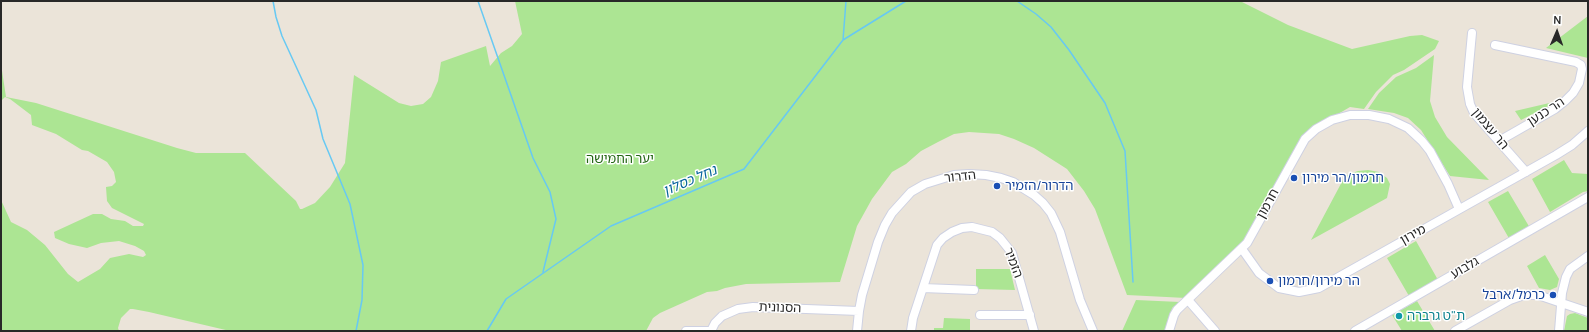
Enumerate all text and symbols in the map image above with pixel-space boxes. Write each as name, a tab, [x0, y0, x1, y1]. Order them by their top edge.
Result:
north arrow	[1537, 12, 1577, 52]
text: N	[1553, 12, 1562, 27]
street label: הר כנען	[1524, 94, 1568, 130]
street label: הר עצמון	[1468, 105, 1512, 153]
park label: יער החמישה	[586, 151, 654, 167]
water label: נחל כסלון	[661, 162, 719, 200]
street label: הדרור	[943, 168, 977, 186]
place label: חרמון/הר מירון	[1302, 170, 1384, 186]
marker: חרמון/הר מירון	[1289, 173, 1299, 183]
place label: הדרור/הזמיר	[1005, 178, 1074, 194]
marker: הדרור/הזמיר	[992, 181, 1002, 191]
street label: חרמון	[1253, 186, 1283, 222]
street label: מירון	[1397, 222, 1429, 248]
street label: הזמיר	[1000, 246, 1026, 280]
street label: גלבוע	[1448, 254, 1482, 282]
place label: הר מירון/חרמון	[1278, 273, 1360, 289]
marker: הר מירון/חרמון	[1265, 276, 1275, 286]
place label: כרמל/ארבל	[1482, 287, 1545, 303]
marker: כרמל/ארבל	[1548, 290, 1558, 300]
street label: הסנונית	[758, 299, 802, 317]
place label: ת"ט גרברה	[1407, 308, 1465, 324]
marker: ת"ט גרברה	[1394, 311, 1404, 321]

